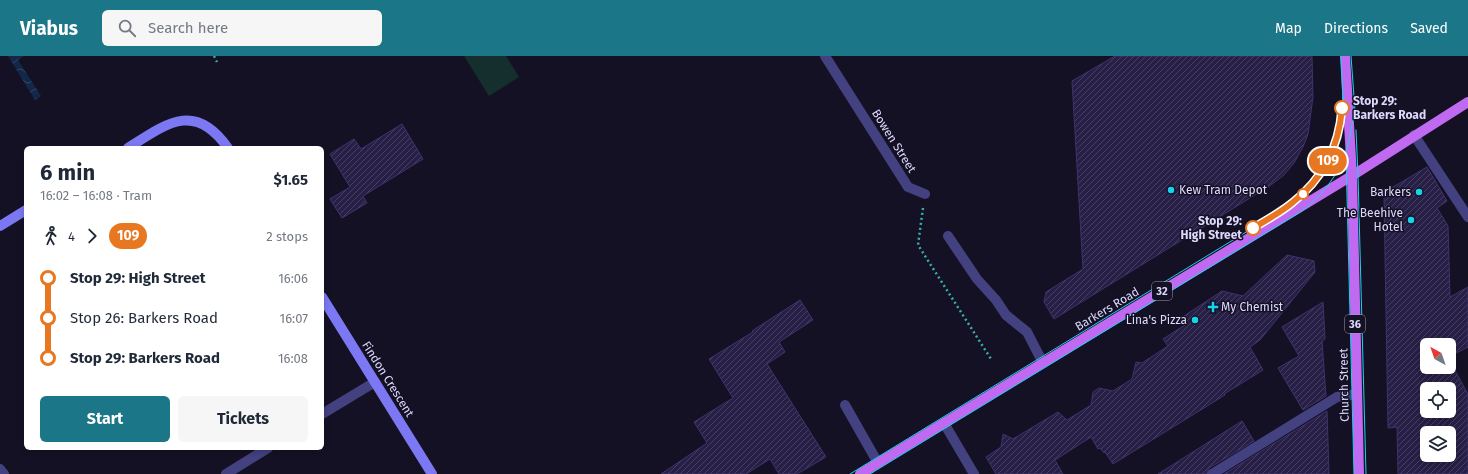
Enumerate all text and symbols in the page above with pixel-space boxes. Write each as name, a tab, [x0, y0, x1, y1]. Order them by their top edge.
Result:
search box	[102, 10, 382, 46]
text: Viabus	[20, 17, 78, 40]
icon: search	[116, 17, 138, 39]
text: Search here	[148, 19, 228, 37]
text: Map	[1275, 20, 1302, 37]
text: Directions	[1324, 20, 1388, 37]
text: Saved	[1410, 20, 1448, 37]
place label: Stop 29: Barkers Road	[1353, 94, 1426, 122]
marker: Stop 29: Barkers Road	[1334, 100, 1350, 116]
street label: Bowen Street	[869, 107, 919, 176]
line badge: 109	[1305, 148, 1351, 174]
text: 109	[1317, 152, 1339, 169]
text: 6 min	[40, 159, 95, 186]
text: $1.65	[273, 171, 308, 189]
place label: Kew Tram Depot	[1179, 183, 1268, 197]
marker: Kew Tram Depot	[1166, 185, 1176, 195]
place label: Barkers	[1370, 185, 1411, 199]
marker: Barkers	[1414, 187, 1424, 197]
text: 16:02 – 16:08 · Tram	[40, 188, 152, 203]
unlabelled marker	[1297, 188, 1309, 200]
place label: The Beehive Hotel	[1337, 206, 1403, 234]
place label: Stop 29: High Street	[1180, 214, 1242, 242]
marker: The Beehive Hotel	[1406, 215, 1416, 225]
marker: Stop 29: High Street	[1245, 220, 1261, 236]
icon: walk	[40, 225, 62, 247]
icon: forward	[81, 225, 103, 247]
text: 109	[117, 227, 139, 244]
text: 4	[68, 229, 75, 244]
text: 2 stops	[266, 229, 308, 244]
text: Stop 29: High Street	[70, 269, 206, 287]
text: 16:06	[278, 271, 308, 286]
road number: 32	[1152, 282, 1172, 300]
street label: Barkers Road	[1073, 284, 1141, 334]
place label: My Chemist	[1221, 300, 1284, 314]
marker: My Chemist	[1208, 302, 1218, 312]
text: Stop 26: Barkers Road	[70, 309, 218, 327]
text: 16:07	[280, 311, 308, 326]
place label: Lina's Pizza	[1126, 313, 1187, 327]
marker: Lina's Pizza	[1190, 315, 1200, 325]
road number: 36	[1345, 315, 1365, 333]
north arrow	[1420, 338, 1456, 374]
map controls	[1420, 338, 1456, 462]
street label: Findon Crescent	[359, 339, 417, 420]
street label: Church Street	[1336, 348, 1352, 422]
text: Stop 29: Barkers Road	[70, 349, 220, 367]
text: 16:08	[278, 351, 308, 366]
button: locate	[1420, 382, 1456, 418]
button: Start	[40, 396, 170, 442]
button: Tickets	[178, 396, 308, 442]
button: layers	[1420, 426, 1456, 462]

